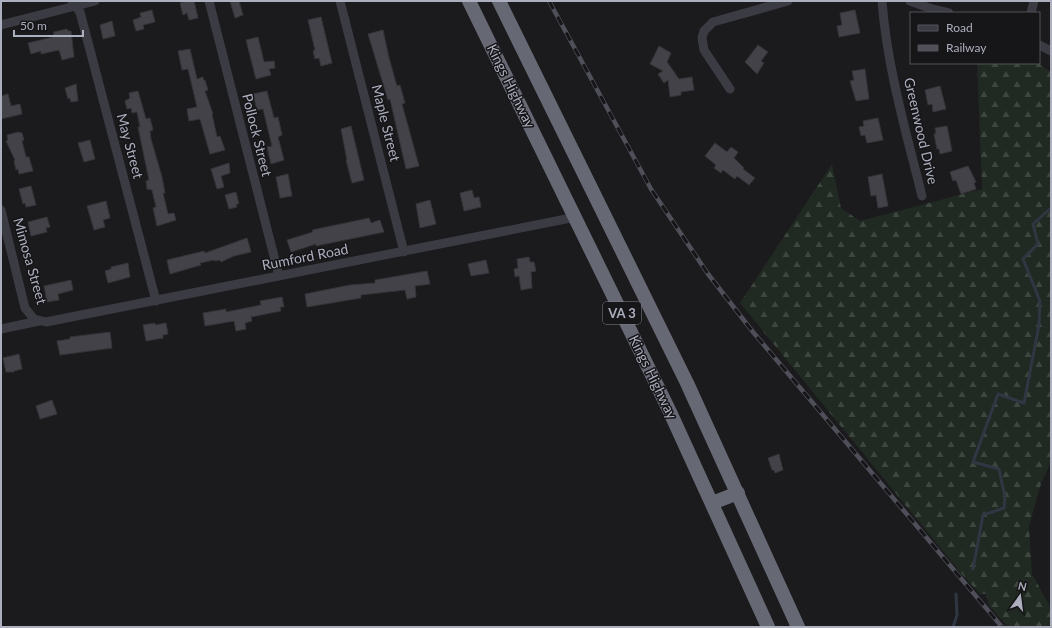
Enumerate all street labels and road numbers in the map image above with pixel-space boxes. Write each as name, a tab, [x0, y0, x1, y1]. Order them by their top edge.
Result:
street label: Kings Highway	[484, 41, 539, 131]
street label: Greenwood Drive	[901, 76, 942, 186]
street label: Maple Street	[369, 83, 404, 163]
street label: Pollock Street	[239, 92, 276, 178]
street label: May Street	[114, 111, 147, 180]
street label: Mimosa Street	[10, 216, 51, 306]
street label: Rumford Road	[260, 240, 350, 273]
road number: VA 3	[603, 302, 641, 324]
street label: Kings Highway	[626, 332, 681, 422]

